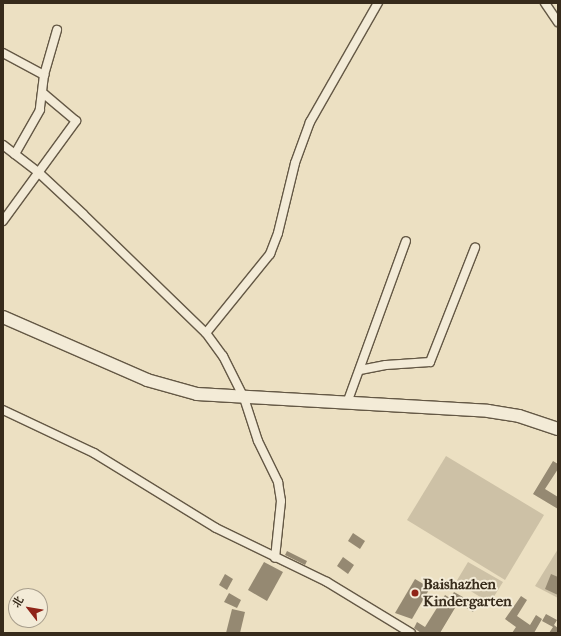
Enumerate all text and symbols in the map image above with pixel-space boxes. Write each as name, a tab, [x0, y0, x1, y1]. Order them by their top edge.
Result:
place label: Baishazhen Kindergarten	[423, 575, 512, 610]
north arrow	[8, 588, 48, 628]
marker: Baishazhen Kindergarten	[410, 588, 420, 598]
text: 北	[10, 594, 27, 610]

